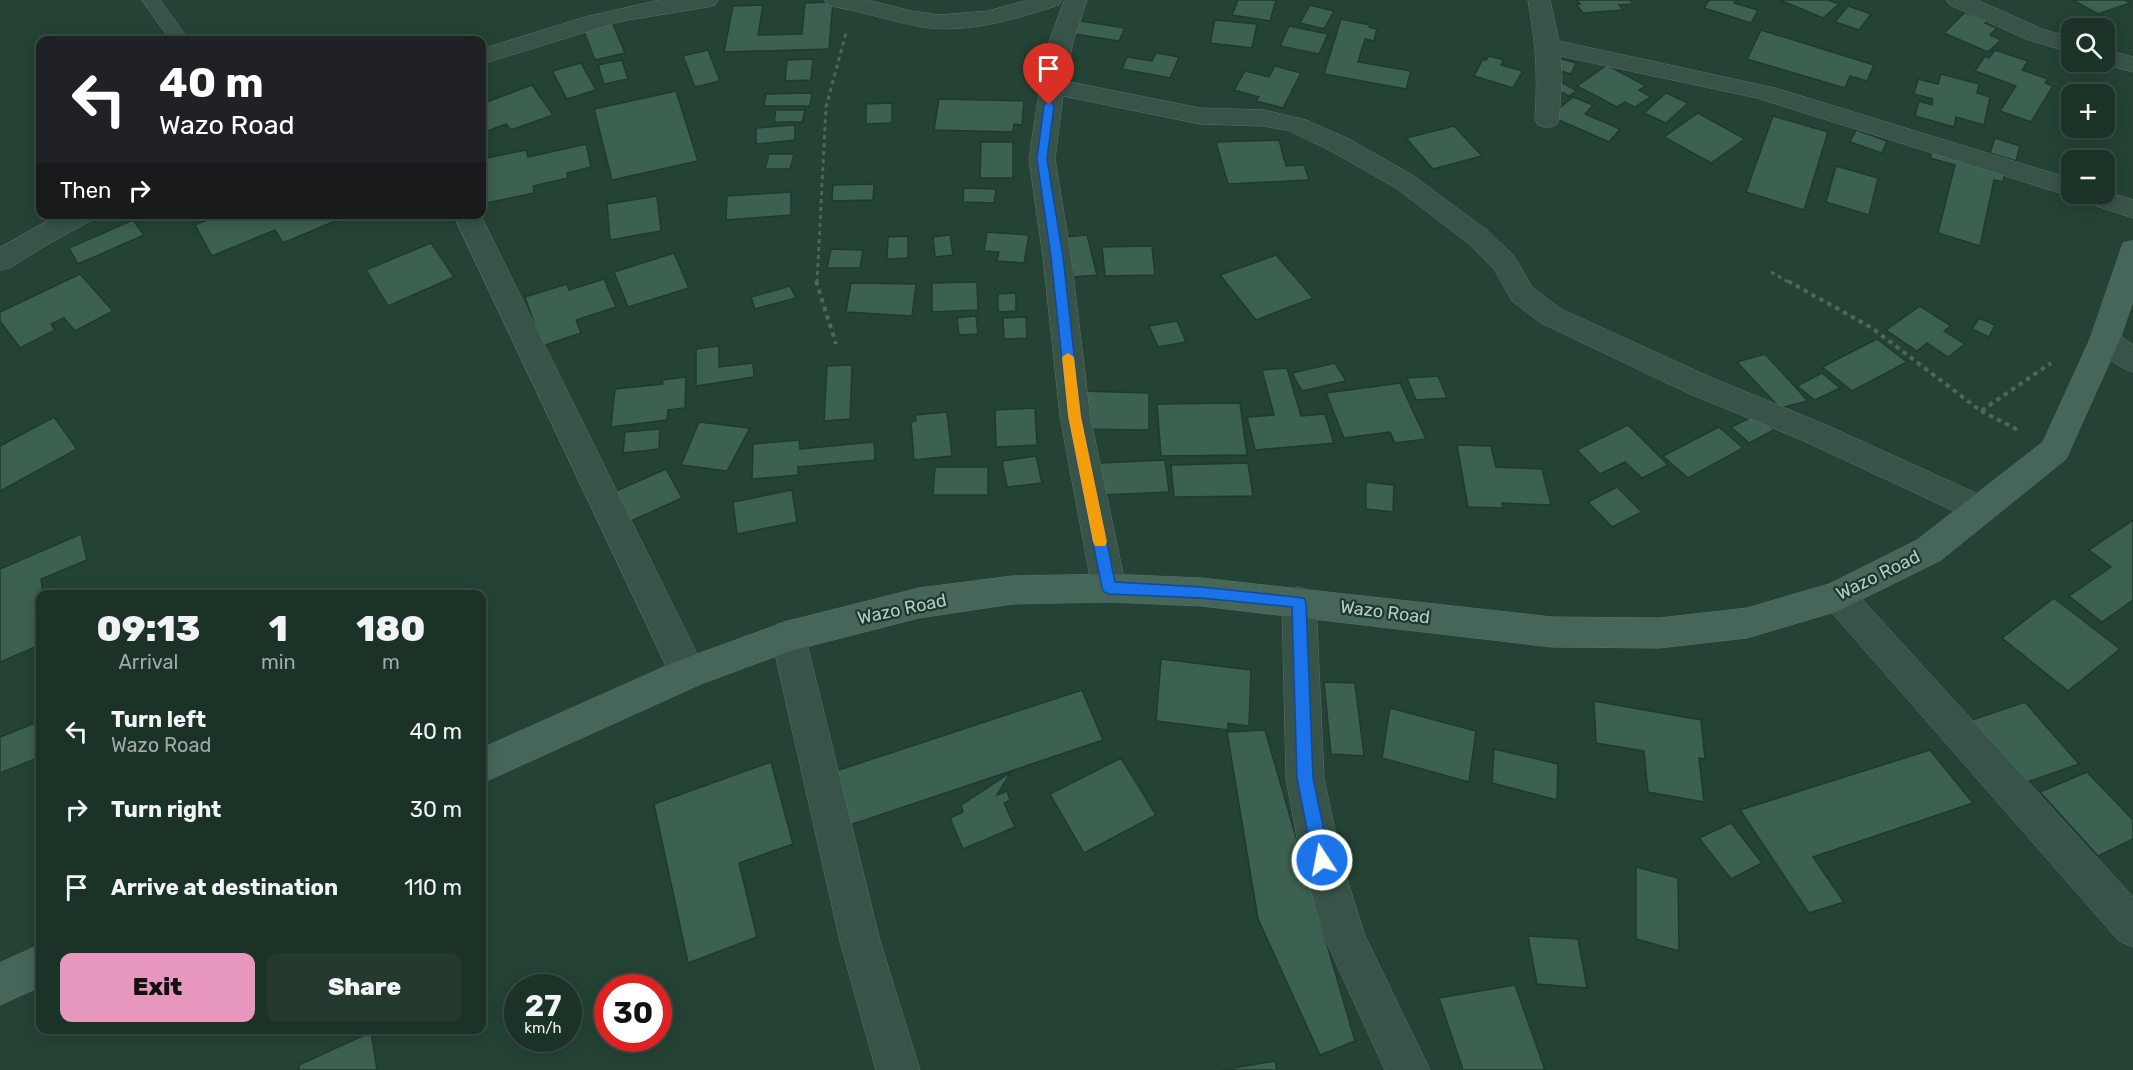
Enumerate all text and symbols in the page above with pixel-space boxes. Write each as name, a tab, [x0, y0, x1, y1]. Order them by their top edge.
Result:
map controls	[2061, 18, 2115, 204]
button: search	[2061, 18, 2115, 72]
pin	[1023, 43, 1074, 105]
icon: arrive	[1032, 52, 1065, 85]
text: 40 m	[159, 58, 264, 108]
icon: left	[60, 60, 138, 138]
button: +	[2061, 84, 2115, 138]
text: Wazo Road	[159, 109, 295, 141]
button: −	[2061, 150, 2115, 204]
icon: right	[123, 174, 156, 207]
text: Then	[60, 177, 111, 204]
street label: Wazo Road	[1833, 545, 1923, 605]
street label: Wazo Road	[855, 589, 949, 629]
street label: Wazo Road	[1339, 596, 1431, 628]
text: 09:13	[97, 607, 200, 650]
text: 1	[269, 607, 288, 650]
text: 180	[356, 607, 425, 650]
text: Arrival	[118, 650, 178, 674]
text: min	[261, 650, 296, 674]
text: m	[382, 650, 400, 674]
text: Turn left	[111, 706, 206, 733]
icon: left	[60, 715, 93, 748]
text: 40 m	[409, 718, 462, 745]
text: Wazo Road	[111, 733, 211, 757]
icon: right	[60, 793, 93, 826]
text: Turn right	[111, 796, 221, 823]
text: 30 m	[410, 796, 462, 823]
position arrow	[1290, 828, 1354, 892]
icon: arrive	[60, 871, 93, 904]
text: Arrive at destination	[111, 874, 338, 901]
text: 110 m	[404, 874, 462, 901]
button: Exit	[60, 953, 255, 1022]
button: Share	[267, 953, 462, 1022]
speed limit sign: 30	[594, 974, 672, 1052]
text: 27	[525, 988, 561, 1024]
text: km/h	[524, 1019, 562, 1037]

